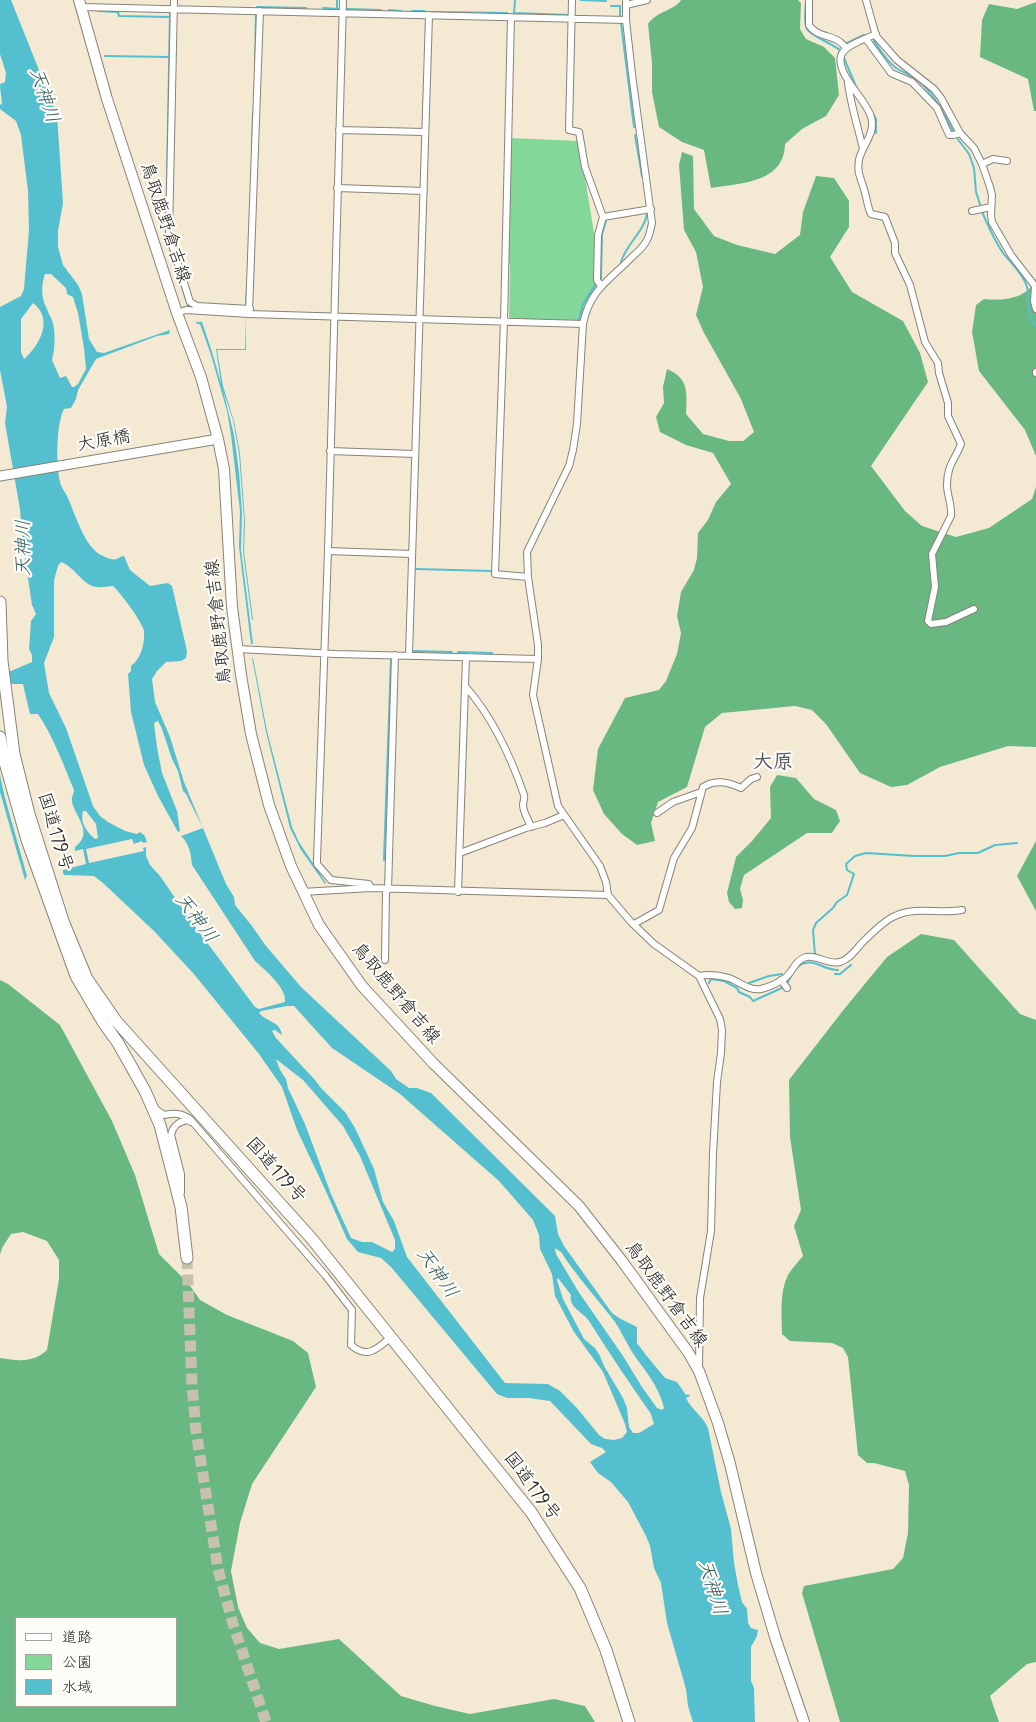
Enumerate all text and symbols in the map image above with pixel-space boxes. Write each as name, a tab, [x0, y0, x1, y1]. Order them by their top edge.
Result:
water label: 天神川	[23, 65, 63, 127]
street label: 鳥取鹿野倉吉線	[134, 160, 194, 286]
street label: 大原橋	[76, 427, 132, 457]
water label: 天神川	[14, 520, 36, 576]
street label: 鳥取鹿野倉吉線	[203, 558, 237, 686]
district label: 大原	[753, 752, 793, 776]
street label: 国道179号	[32, 790, 76, 874]
water label: 天神川	[169, 889, 221, 949]
street label: 鳥取鹿野倉吉線	[346, 939, 444, 1049]
street label: 国道179号	[240, 1134, 310, 1208]
street label: 鳥取鹿野倉吉線	[619, 1238, 711, 1352]
water label: 天神川	[410, 1244, 462, 1304]
street label: 国道179号	[498, 1448, 564, 1526]
water label: 天神川	[692, 1557, 730, 1619]
legend	[15, 1617, 178, 1707]
text: 道路	[62, 1628, 92, 1648]
text: 公園	[62, 1653, 92, 1673]
text: 水域	[62, 1678, 92, 1698]

